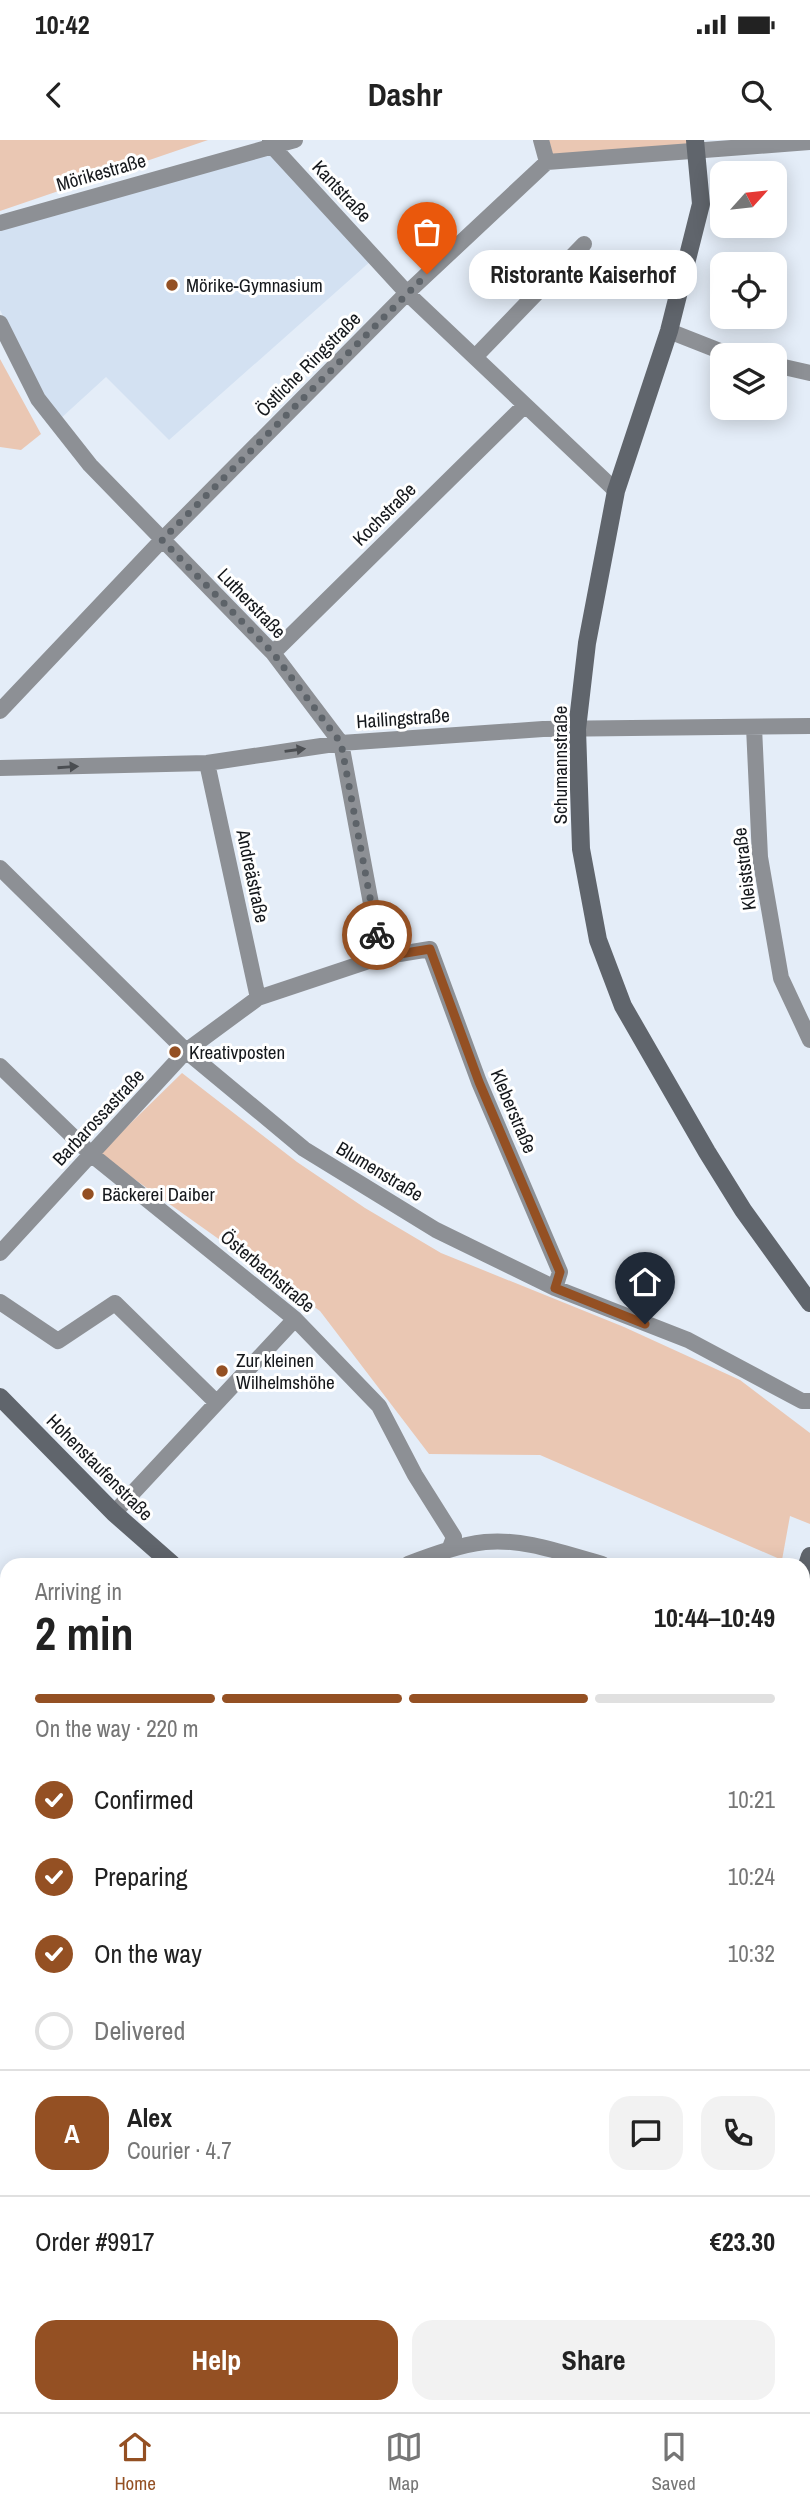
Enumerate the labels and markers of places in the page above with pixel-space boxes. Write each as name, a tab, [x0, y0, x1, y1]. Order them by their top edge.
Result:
pin	[397, 202, 457, 274]
callout: Ristorante Kaiserhof	[469, 250, 696, 298]
place label: Mörike-Gymnasium	[186, 272, 323, 298]
marker: Mörike-Gymnasium	[164, 277, 180, 293]
place label: Kreativposten	[189, 1039, 285, 1065]
marker: Kreativposten	[167, 1044, 183, 1060]
place label: Bäckerei Daiber	[102, 1181, 215, 1207]
marker: Bäckerei Daiber	[80, 1186, 96, 1202]
pin	[615, 1252, 675, 1324]
place label: Zur kleinen Wilhelmshöhe	[236, 1347, 335, 1395]
marker: Zur kleinen Wilhelmshöhe	[214, 1363, 230, 1379]

